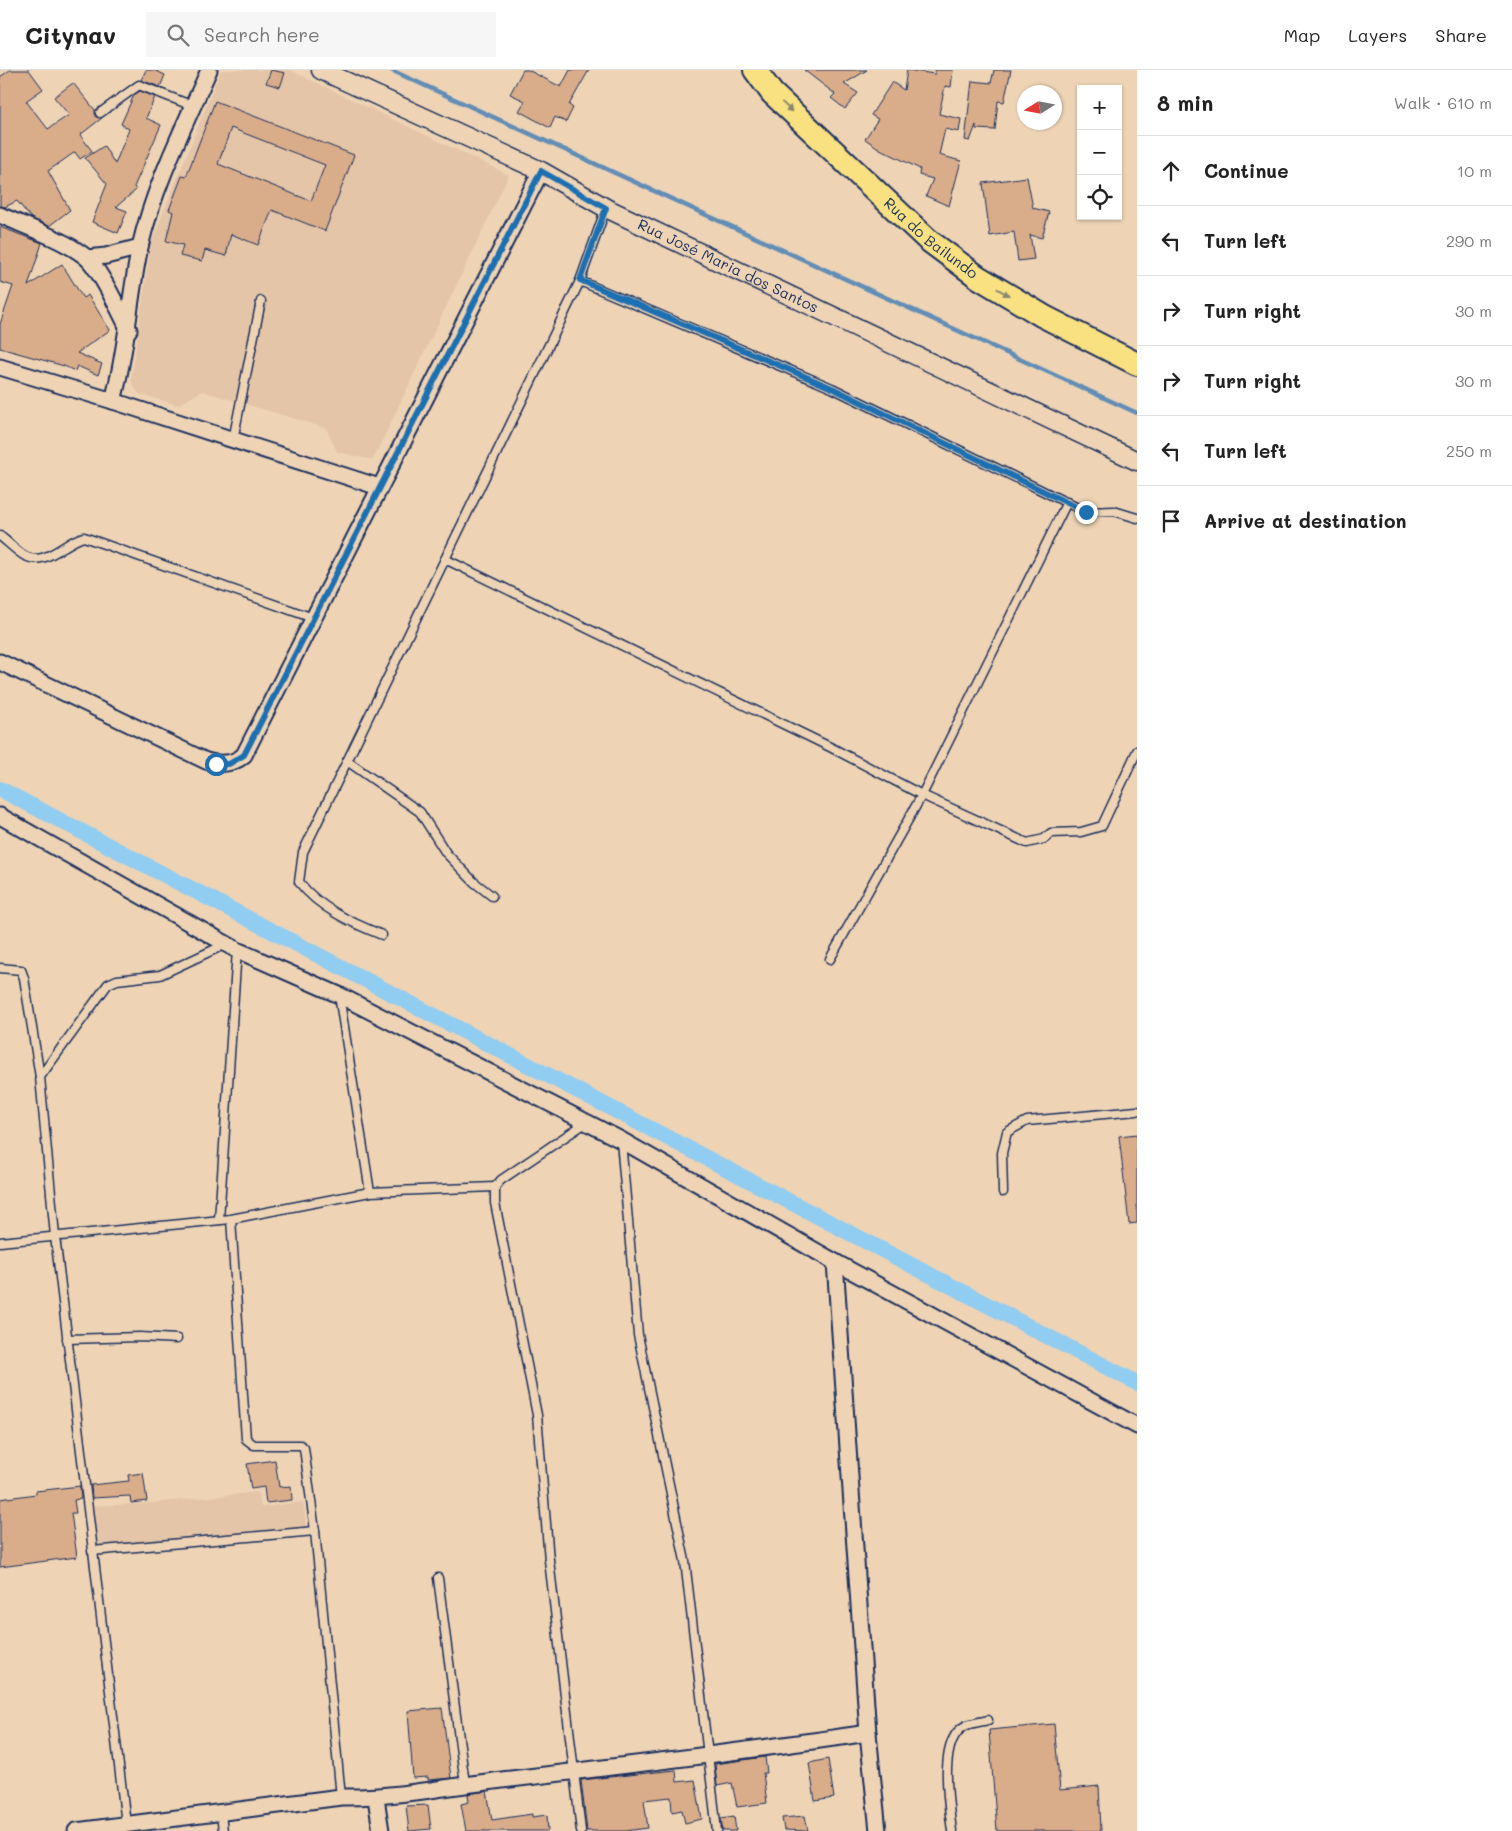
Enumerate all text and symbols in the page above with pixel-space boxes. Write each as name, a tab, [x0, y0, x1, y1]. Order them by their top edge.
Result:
search box	[146, 12, 496, 57]
text: Citynav	[25, 19, 116, 50]
icon: search	[164, 21, 192, 49]
text: Search here	[204, 22, 320, 47]
text: Map	[1284, 23, 1320, 47]
text: Layers	[1348, 23, 1407, 47]
text: Share	[1435, 23, 1487, 47]
north arrow	[1017, 85, 1062, 130]
map controls	[1077, 85, 1122, 220]
button: +	[1077, 85, 1122, 130]
text: 8 min	[1157, 89, 1213, 116]
text: Walk · 610 m	[1394, 92, 1492, 113]
one-way arrow	[780, 101, 792, 113]
button: −	[1077, 130, 1122, 175]
icon: ahead	[1157, 157, 1185, 185]
text: Continue	[1204, 158, 1289, 183]
text: 10 m	[1457, 160, 1492, 181]
button: locate	[1077, 175, 1122, 220]
street label: Rua do Bailundo	[880, 193, 983, 283]
street label: Rua José Maria dos Santos	[635, 214, 822, 317]
icon: left	[1157, 227, 1185, 255]
text: Turn left	[1204, 228, 1287, 253]
text: 290 m	[1446, 230, 1492, 251]
one-way arrow	[996, 287, 1009, 296]
icon: right	[1157, 297, 1185, 325]
text: Turn right	[1204, 298, 1301, 323]
text: 30 m	[1455, 300, 1492, 321]
icon: right	[1157, 367, 1185, 395]
text: Turn right	[1204, 368, 1301, 393]
text: 30 m	[1455, 370, 1492, 391]
icon: left	[1157, 437, 1185, 465]
text: Turn left	[1204, 438, 1287, 463]
text: 250 m	[1446, 440, 1492, 461]
route end	[1075, 501, 1098, 524]
icon: arrive	[1157, 507, 1185, 535]
text: Arrive at destination	[1204, 508, 1407, 533]
route start	[205, 753, 228, 776]

